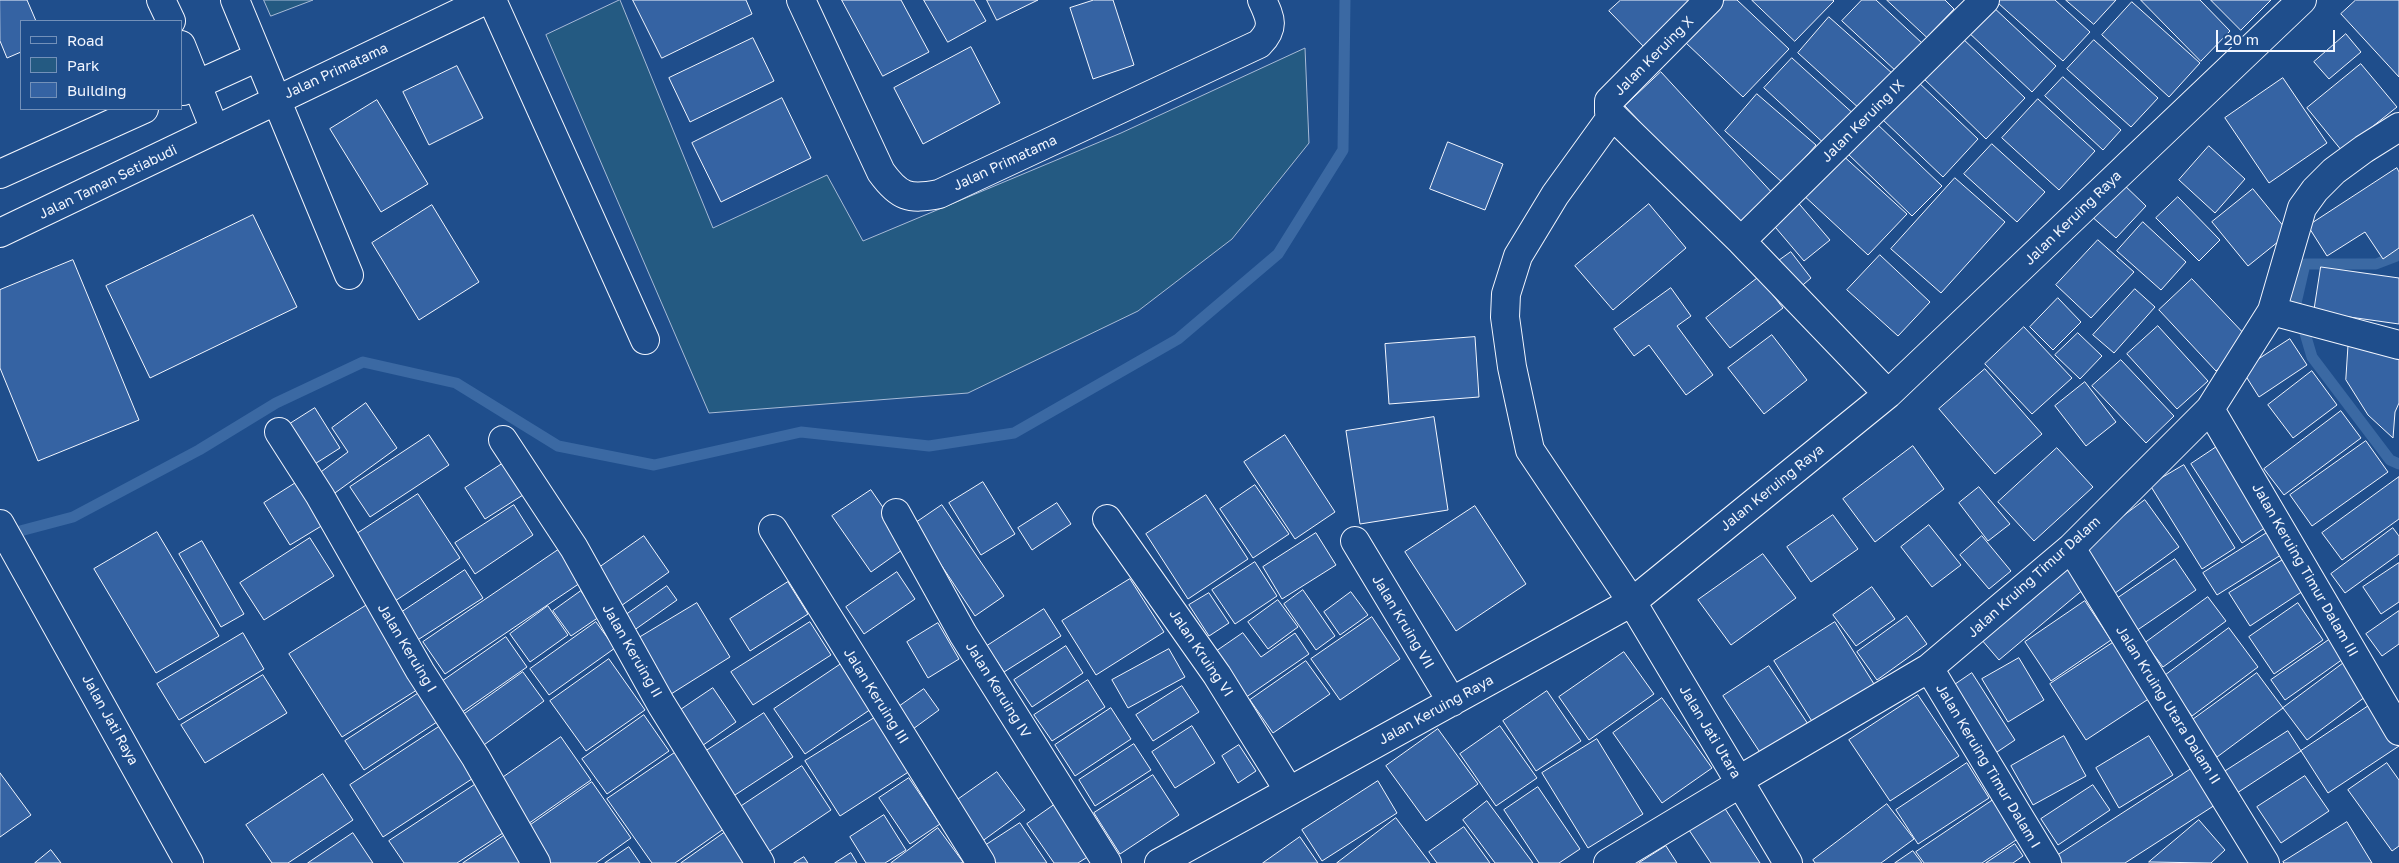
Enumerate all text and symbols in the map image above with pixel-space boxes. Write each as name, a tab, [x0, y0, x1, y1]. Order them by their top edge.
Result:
street label: Jalan Keruing X	[1611, 13, 1697, 99]
legend	[20, 20, 182, 110]
scale bar	[2219, 20, 2338, 52]
text: 20 m	[2224, 30, 2259, 48]
text: Road	[67, 31, 104, 49]
street label: Jalan Primatama	[281, 40, 391, 102]
text: Park	[67, 56, 99, 74]
street label: Jalan Keruing IX	[1818, 76, 1908, 166]
text: Building	[67, 81, 127, 99]
street label: Jalan Primatama	[950, 132, 1060, 194]
street label: Jalan Taman Setiabudi	[36, 141, 180, 223]
street label: Jalan Keruing Raya	[2021, 167, 2125, 269]
street label: Jalan Keruing Raya	[1717, 441, 1827, 535]
street label: Jalan Keruing Timur Dalam III	[2248, 480, 2362, 660]
street label: Jalan Kruing Timur Dalam	[1964, 513, 2104, 641]
street label: Jalan Kruing VII	[1368, 572, 1438, 672]
street label: Jalan Keruing I	[374, 601, 440, 695]
street label: Jalan Keruing II	[599, 601, 665, 701]
street label: Jalan Kruing VI	[1166, 606, 1236, 700]
street label: Jalan Kruing Utara Dalam II	[2112, 623, 2224, 787]
street label: Jalan Keruing IV	[962, 639, 1034, 741]
street label: Jalan Keruing III	[840, 645, 912, 747]
street label: Jalan Jati Raya	[78, 672, 142, 768]
street label: Jalan Keruing Raya	[1376, 672, 1496, 748]
street label: Jalan Keruing Timur Dalam I	[1932, 681, 2044, 851]
street label: Jalan Jati Utara	[1676, 682, 1744, 782]

